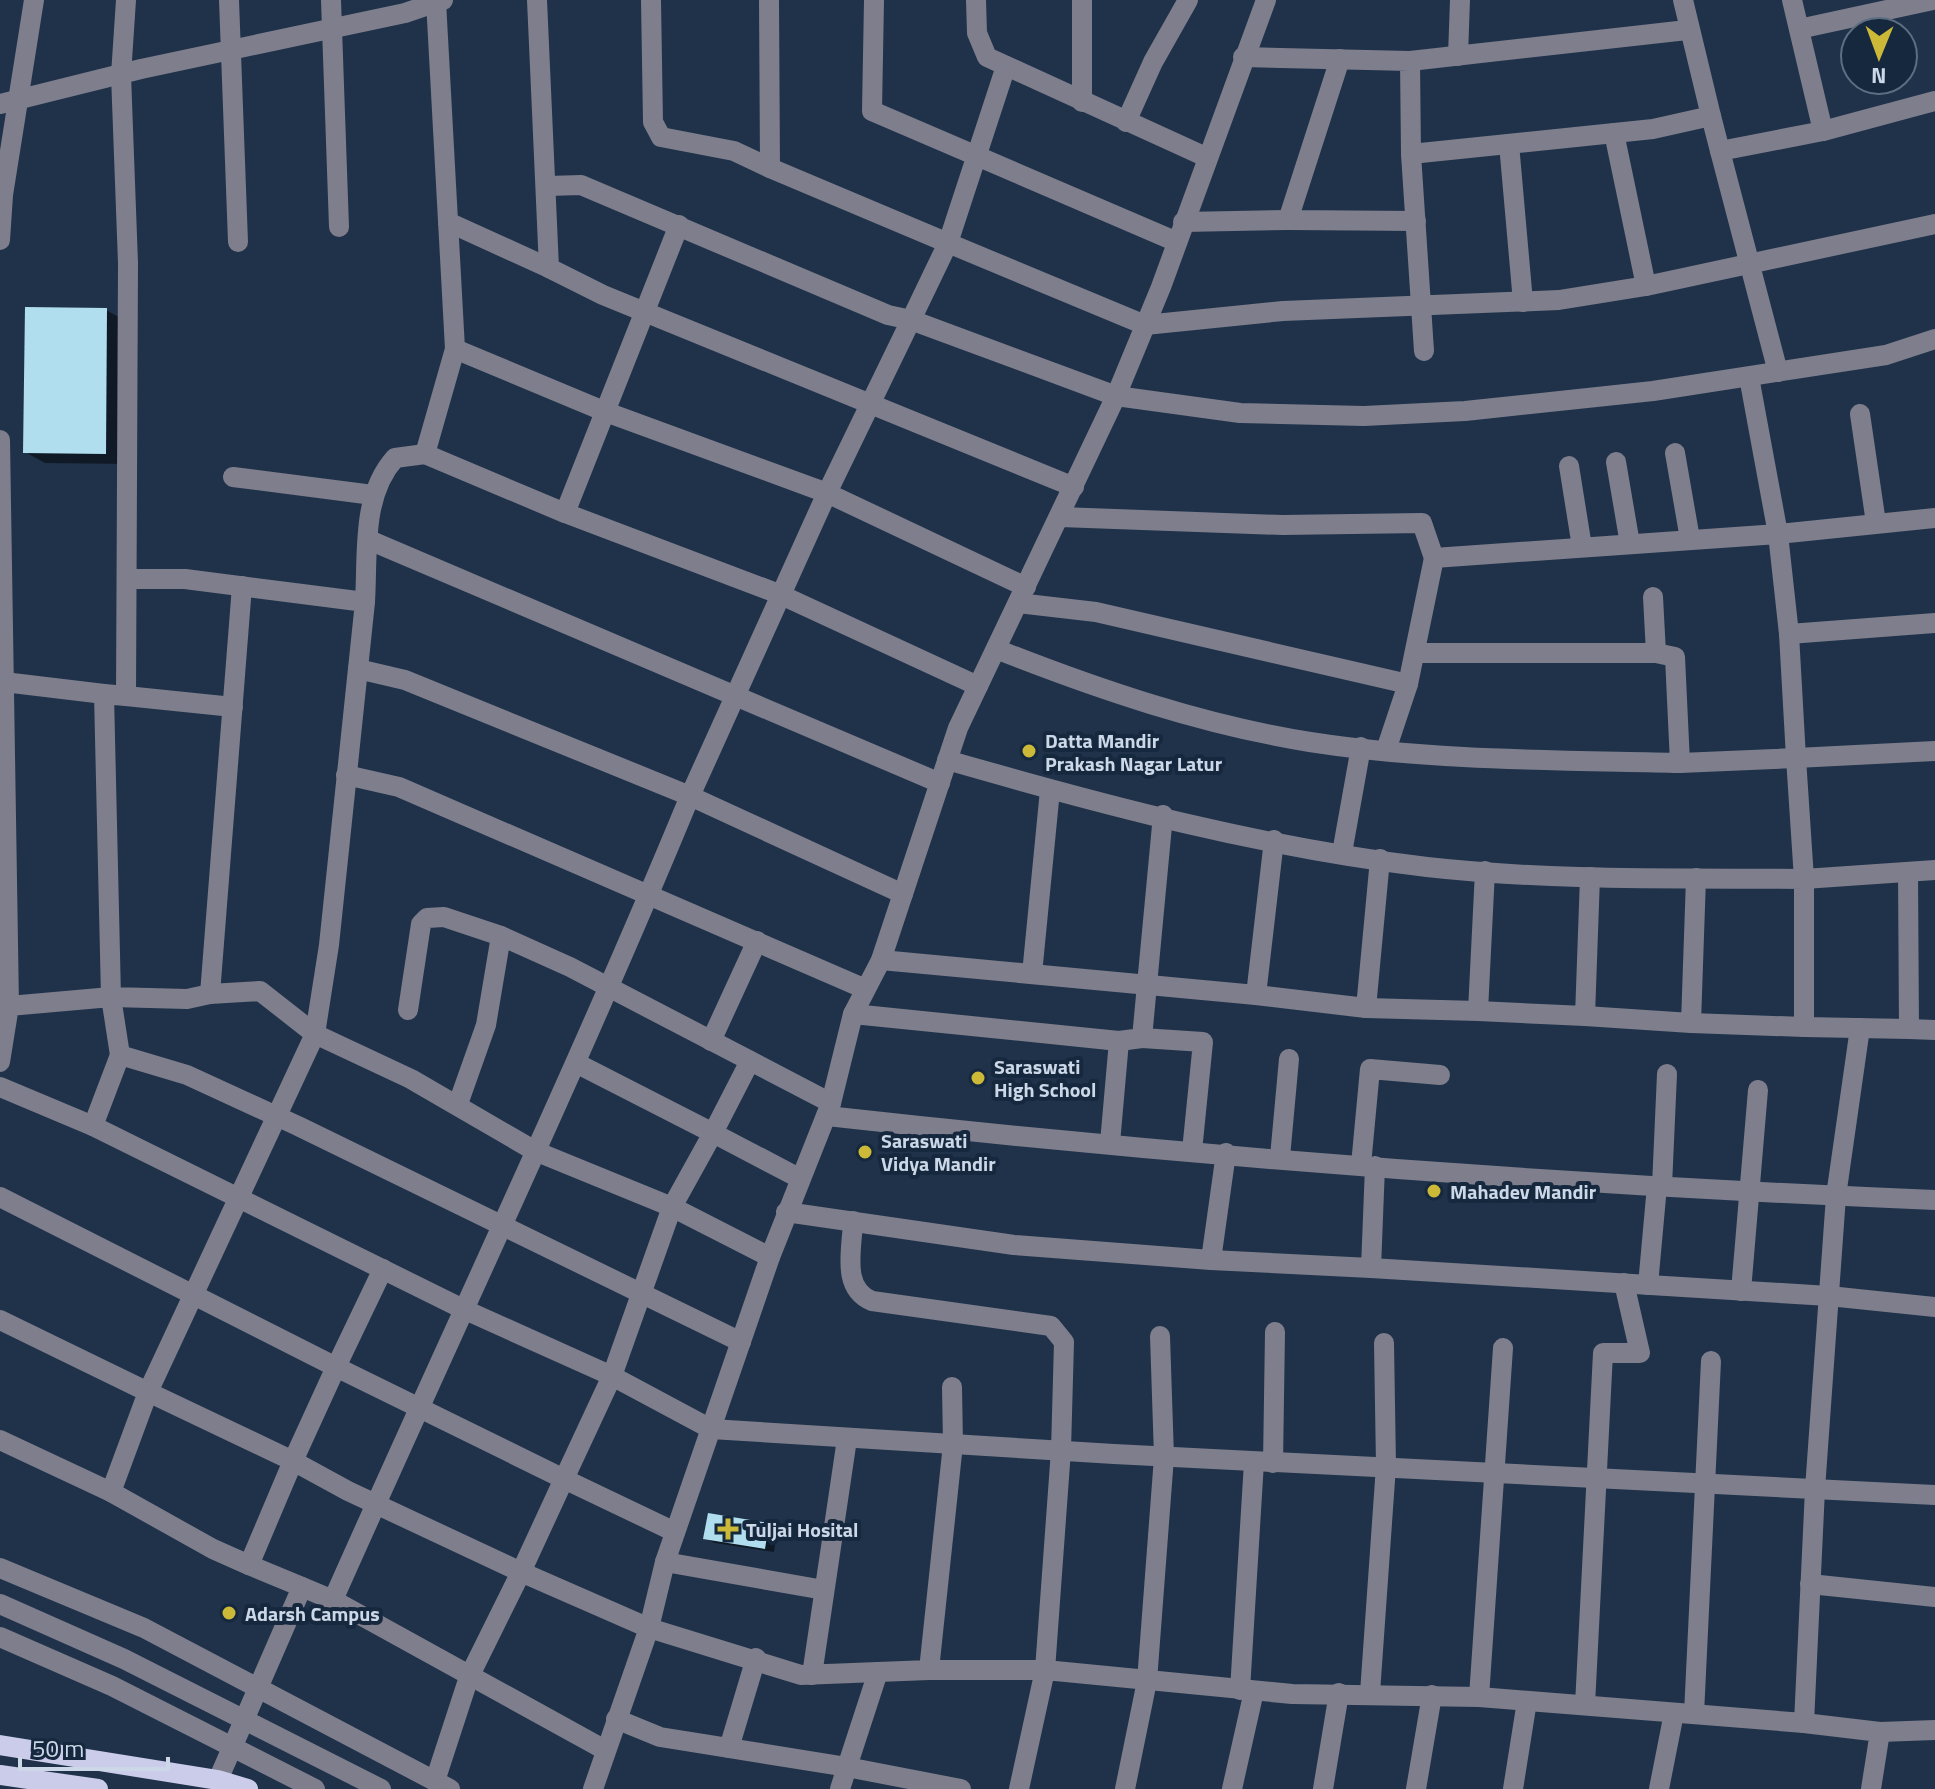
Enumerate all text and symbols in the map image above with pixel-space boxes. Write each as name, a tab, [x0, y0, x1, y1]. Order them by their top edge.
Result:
north arrow	[1839, 16, 1919, 96]
text: N	[1871, 59, 1887, 93]
place label: Datta Mandir Prakash Nagar Latur	[1045, 725, 1223, 779]
marker: Datta Mandir Prakash Nagar Latur	[1020, 742, 1038, 760]
place label: Saraswati High School	[994, 1051, 1096, 1105]
marker: Saraswati High School	[969, 1069, 987, 1087]
place label: Saraswati Vidya Mandir	[881, 1125, 996, 1179]
marker: Saraswati Vidya Mandir	[856, 1143, 874, 1161]
place label: Mahadev Mandir	[1450, 1176, 1597, 1207]
marker: Mahadev Mandir	[1425, 1182, 1443, 1200]
place label: Tuljai Hosital	[746, 1514, 858, 1545]
marker: Tuljai Hosital	[717, 1518, 739, 1540]
place label: Adarsh Campus	[245, 1598, 380, 1629]
marker: Adarsh Campus	[220, 1604, 238, 1622]
scale bar	[20, 1721, 168, 1771]
text: 50 m	[32, 1730, 84, 1766]

